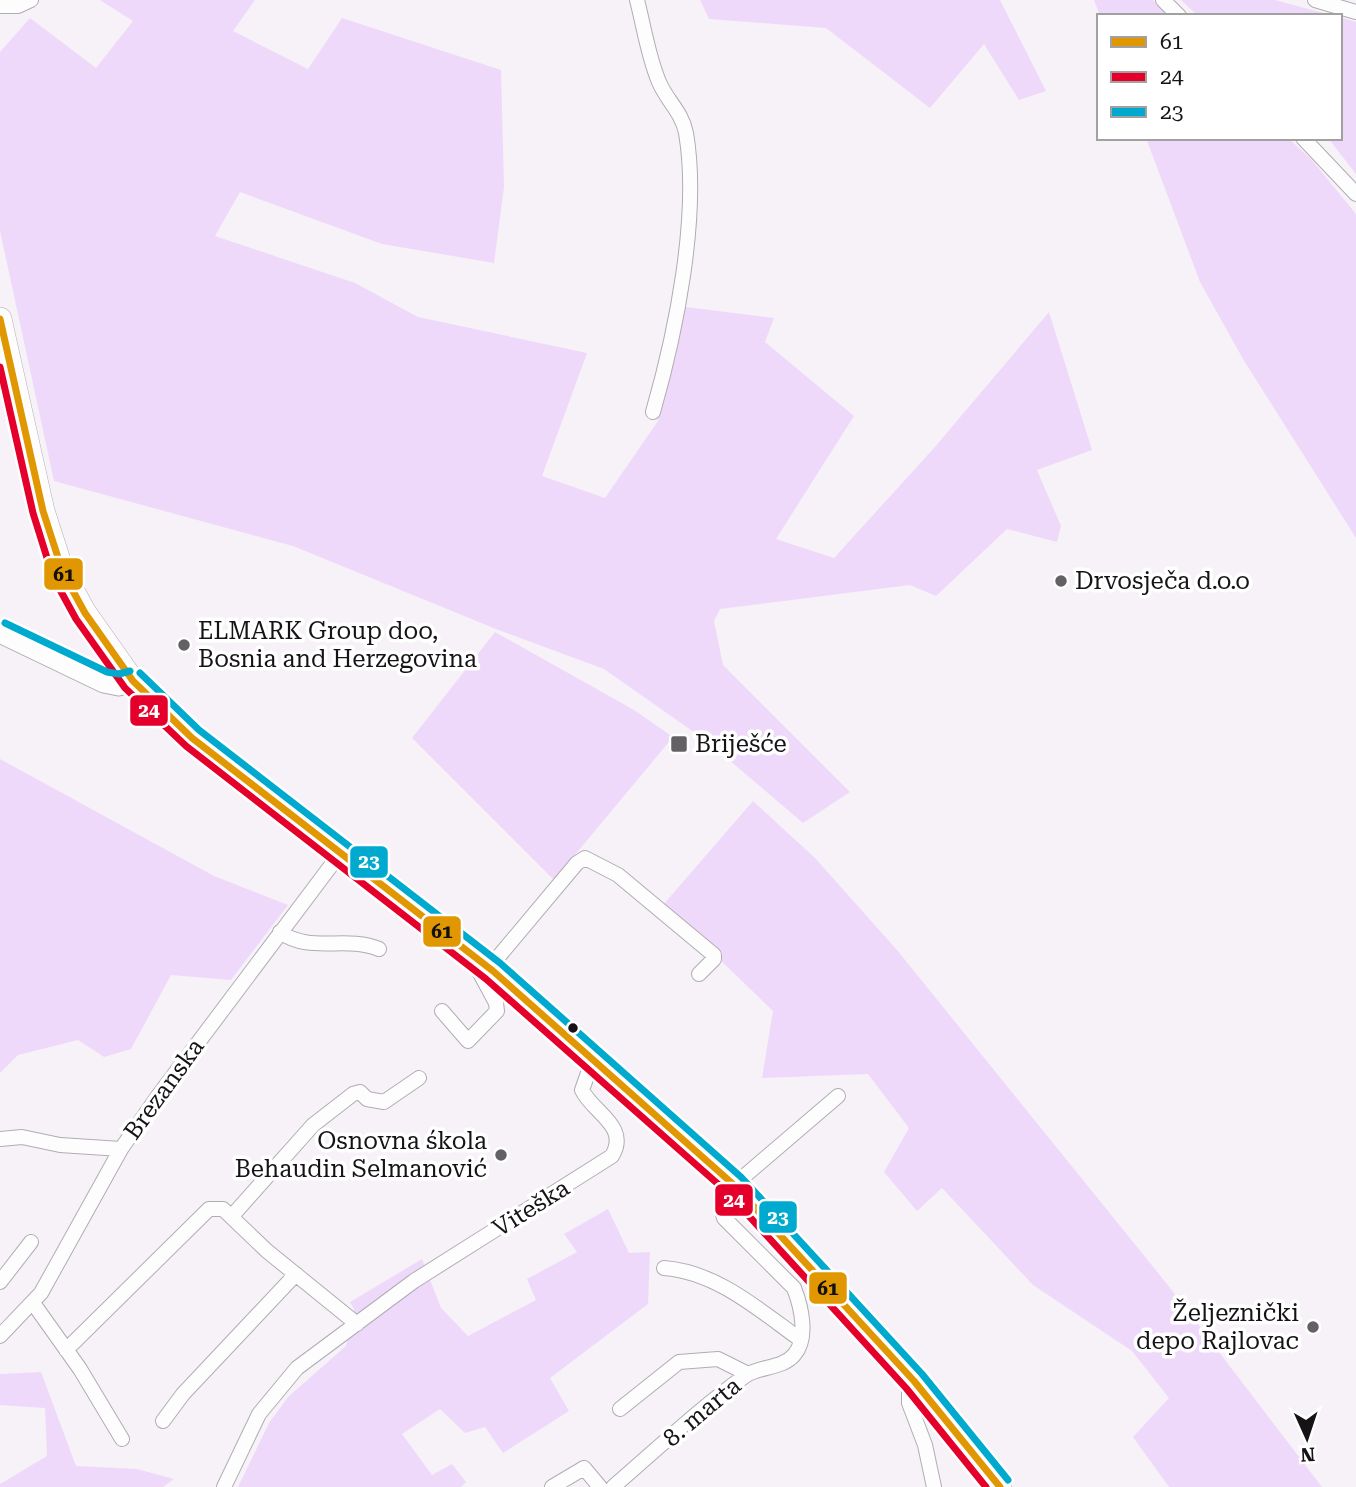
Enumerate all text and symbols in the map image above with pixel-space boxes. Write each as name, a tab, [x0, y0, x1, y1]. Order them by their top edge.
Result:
legend	[1097, 14, 1342, 140]
text: 61	[1160, 30, 1184, 54]
text: 24	[1160, 65, 1184, 89]
text: 23	[1160, 100, 1184, 124]
line badge: 61	[43, 557, 84, 591]
text: 61	[53, 563, 75, 586]
place label: Drvosječa d.o.o	[1075, 567, 1250, 595]
marker: Drvosječa d.o.o	[1053, 573, 1069, 589]
place label: ELMARK Group doo, Bosnia and Herzegovina	[198, 617, 477, 673]
marker: ELMARK Group doo, Bosnia and Herzegovina	[176, 637, 192, 653]
line badge: 24	[129, 694, 169, 727]
text: 24	[138, 699, 160, 722]
place label: Briješće	[695, 730, 787, 758]
marker: Briješće	[669, 734, 689, 754]
line badge: 23	[349, 845, 389, 879]
text: 23	[358, 850, 380, 873]
line badge: 61	[422, 915, 462, 948]
text: 61	[431, 920, 453, 943]
unlabelled marker	[566, 1021, 580, 1035]
street label: Brezanska	[118, 1033, 210, 1145]
place label: Osnovna śkola Behaudin Selmanović	[235, 1127, 487, 1183]
marker: Osnovna śkola Behaudin Selmanović	[493, 1147, 509, 1163]
street label: Viteška	[487, 1174, 575, 1242]
line badge: 24	[714, 1183, 754, 1217]
text: 24	[723, 1189, 745, 1212]
line badge: 23	[758, 1200, 798, 1234]
text: 23	[767, 1206, 789, 1229]
line badge: 61	[808, 1271, 848, 1305]
text: 61	[817, 1277, 839, 1300]
place label: Željeznički depo Rajlovac	[1136, 1298, 1299, 1355]
marker: Željeznički depo Rajlovac	[1305, 1319, 1321, 1335]
street label: 8. marta	[658, 1372, 746, 1452]
north arrow	[1272, 1403, 1342, 1473]
text: N	[1300, 1443, 1316, 1466]

